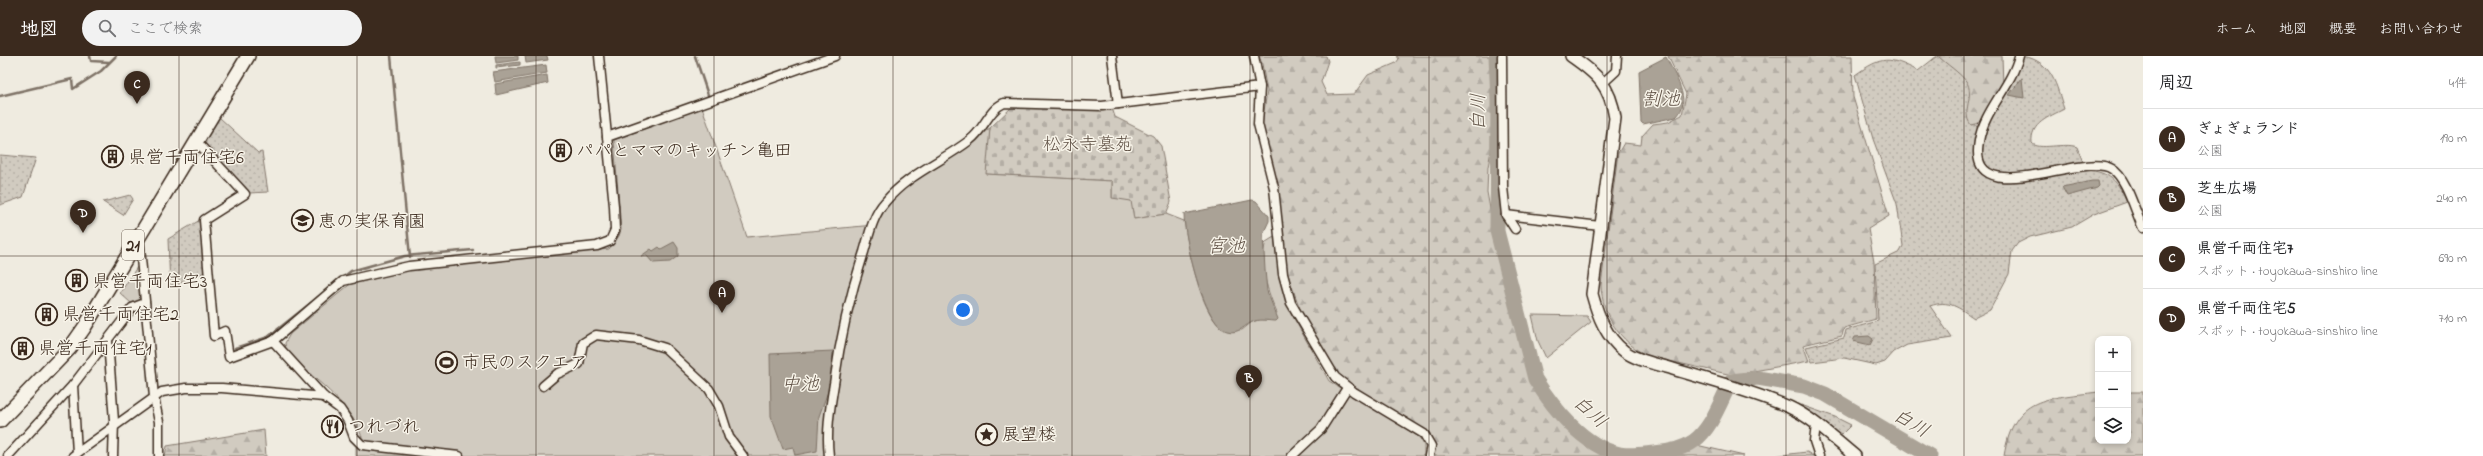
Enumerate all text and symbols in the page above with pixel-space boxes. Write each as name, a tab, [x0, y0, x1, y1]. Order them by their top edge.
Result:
search box	[82, 10, 362, 46]
text: 地図	[20, 17, 58, 44]
icon: search	[96, 17, 118, 39]
text: ここで検索	[128, 18, 203, 40]
text: ホーム	[2216, 19, 2257, 40]
text: 地図	[2279, 19, 2307, 40]
text: 概要	[2329, 19, 2357, 40]
text: お問い合わせ	[2379, 19, 2463, 40]
pin: C	[124, 71, 150, 104]
text: 周辺	[2159, 71, 2193, 96]
text: 4件	[2449, 74, 2467, 93]
water label: 割池	[1642, 87, 1681, 114]
water label: 白川	[1466, 93, 1493, 131]
text: ぎょぎょランド	[2197, 118, 2300, 140]
text: A	[2168, 129, 2176, 148]
text: 190 m	[2440, 129, 2467, 148]
park label: 松永寺墓苑	[1043, 133, 1133, 159]
building icon: パパとママのキッチン亀田	[547, 137, 573, 163]
place label: パパとママのキッチン亀田	[576, 139, 792, 165]
text: 公園	[2197, 142, 2223, 161]
building icon: 県営千両住宅6	[99, 144, 125, 170]
place label: 県営千両住宅6	[128, 146, 244, 172]
text: 芝生広場	[2197, 178, 2257, 200]
text: B	[2168, 189, 2176, 208]
text: 240 m	[2436, 189, 2467, 208]
pin: D	[70, 200, 96, 233]
text: 公園	[2197, 202, 2223, 221]
school or university icon: 恵の実保育園	[290, 208, 316, 234]
place label: 恵の実保育園	[318, 210, 426, 236]
road number: 21	[122, 230, 144, 260]
water label: 宮池	[1207, 234, 1246, 261]
text: 県営千両住宅7	[2197, 238, 2293, 260]
text: C	[2168, 249, 2176, 268]
text: 690 m	[2438, 249, 2467, 268]
text: スポット · toyokawa-sinshiro line	[2197, 262, 2378, 281]
building icon: 県営千両住宅3	[63, 268, 89, 294]
place label: 県営千両住宅3	[92, 270, 207, 296]
pin: A	[709, 280, 735, 313]
text: 県営千両住宅5	[2197, 298, 2296, 320]
your location	[953, 300, 973, 320]
building icon: 県営千両住宅2	[34, 301, 60, 327]
place label: 県営千両住宅2	[62, 303, 179, 329]
text: D	[2167, 309, 2177, 328]
text: 710 m	[2439, 309, 2467, 328]
text: スポット · toyokawa-sinshiro line	[2197, 322, 2378, 341]
building icon: 県営千両住宅1	[9, 335, 35, 361]
map controls	[2095, 336, 2131, 444]
button: +	[2095, 336, 2131, 372]
place label: 県営千両住宅1	[38, 337, 152, 363]
sports icon: 市民のスクエア	[434, 349, 460, 375]
place label: 市民のスクエア	[462, 351, 588, 377]
pin: B	[1236, 365, 1262, 398]
water label: 中池	[781, 372, 820, 399]
button: −	[2095, 372, 2131, 408]
water label: 白川	[1566, 390, 1612, 436]
water label: 白川	[1887, 403, 1934, 446]
button: layers	[2095, 408, 2131, 444]
restaurant icon: つれづれ	[320, 413, 346, 439]
place label: つれづれ	[348, 415, 420, 441]
place icon: 展望楼	[973, 421, 999, 447]
place label: 展望楼	[1002, 423, 1056, 449]

